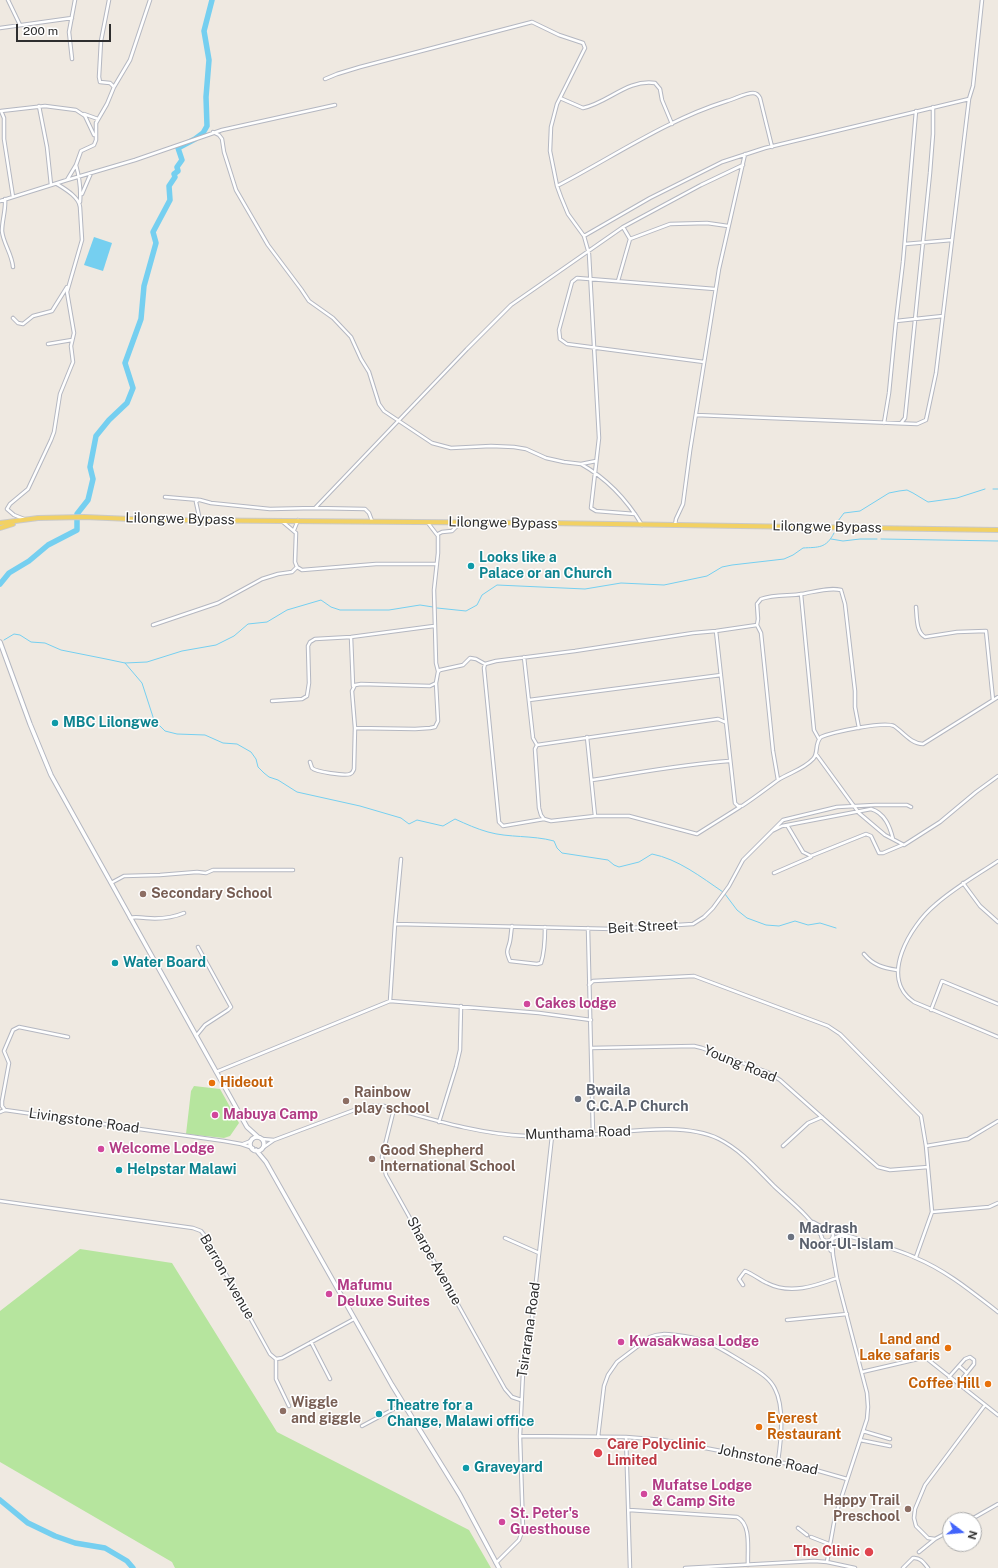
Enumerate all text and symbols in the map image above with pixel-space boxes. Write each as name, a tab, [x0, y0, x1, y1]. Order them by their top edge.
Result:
scale bar	[18, 16, 113, 42]
text: 200 m	[23, 24, 58, 38]
street label: Lilongwe Bypass	[125, 510, 235, 528]
street label: Lilongwe Bypass	[448, 514, 558, 532]
street label: Lilongwe Bypass	[772, 518, 882, 536]
place label: Looks like a Palace or an Church	[479, 550, 612, 582]
marker: Looks like a Palace or an Church	[466, 561, 476, 571]
place label: MBC Lilongwe	[63, 715, 159, 731]
marker: MBC Lilongwe	[50, 718, 60, 728]
place label: Secondary School	[151, 886, 272, 902]
marker: Secondary School	[138, 889, 148, 899]
street label: Beit Street	[607, 917, 679, 937]
place label: Water Board	[123, 955, 206, 971]
marker: Water Board	[110, 958, 120, 968]
place label: Cakes lodge	[535, 996, 617, 1012]
marker: Cakes lodge	[522, 999, 532, 1009]
street label: Young Road	[701, 1042, 779, 1086]
place label: Hideout	[220, 1075, 273, 1091]
marker: Hideout	[207, 1078, 217, 1088]
place label: Bwaila C.C.A.P Church	[586, 1083, 688, 1116]
place label: Rainbow play school	[354, 1085, 430, 1118]
marker: Bwaila C.C.A.P Church	[573, 1094, 583, 1104]
marker: Rainbow play school	[341, 1096, 351, 1106]
street label: Livingstone Road	[28, 1105, 140, 1137]
place label: Mabuya Camp	[223, 1107, 318, 1123]
marker: Mabuya Camp	[210, 1110, 220, 1120]
street label: Munthama Road	[525, 1123, 631, 1143]
place label: Welcome Lodge	[109, 1141, 215, 1157]
place label: Good Shepherd International School	[380, 1143, 516, 1176]
marker: Welcome Lodge	[96, 1144, 106, 1154]
marker: Good Shepherd International School	[367, 1154, 377, 1164]
place label: Helpstar Malawi	[127, 1162, 236, 1178]
marker: Helpstar Malawi	[114, 1165, 124, 1175]
street label: Sharpe Avenue	[403, 1214, 465, 1308]
place label: Madrash Noor-Ul-Islam	[799, 1221, 893, 1254]
street label: Barron Avenue	[196, 1231, 258, 1323]
marker: Madrash Noor-Ul-Islam	[786, 1232, 796, 1242]
place label: Mafumu Deluxe Suites	[337, 1278, 430, 1310]
street label: Tsirarana Road	[514, 1281, 544, 1379]
marker: Mafumu Deluxe Suites	[324, 1289, 334, 1299]
place label: Land and Lake safaris	[859, 1332, 940, 1364]
place label: Kwasakwasa Lodge	[629, 1334, 759, 1350]
marker: Kwasakwasa Lodge	[616, 1337, 626, 1347]
marker: Land and Lake safaris	[943, 1343, 953, 1353]
place label: Coffee Hill	[908, 1376, 980, 1392]
marker: Coffee Hill	[983, 1379, 993, 1389]
place label: Wiggle and giggle	[291, 1395, 361, 1428]
place label: Theatre for a Change, Malawi office	[387, 1398, 534, 1430]
marker: Wiggle and giggle	[278, 1406, 288, 1416]
marker: Theatre for a Change, Malawi office	[374, 1409, 384, 1419]
place label: Everest Restaurant	[767, 1411, 841, 1444]
marker: Everest Restaurant	[754, 1422, 764, 1432]
place label: Care Polyclinic Limited	[607, 1437, 706, 1470]
street label: Johnstone Road	[716, 1441, 820, 1479]
marker: Care Polyclinic Limited	[592, 1447, 604, 1459]
place label: Graveyard	[474, 1460, 543, 1476]
marker: Graveyard	[461, 1463, 471, 1473]
place label: Mufatse Lodge & Camp Site	[652, 1478, 752, 1510]
marker: Mufatse Lodge & Camp Site	[639, 1489, 649, 1499]
place label: Happy Trail Preschool	[823, 1493, 900, 1526]
marker: Happy Trail Preschool	[903, 1504, 913, 1514]
place label: St. Peter's Guesthouse	[510, 1506, 590, 1538]
north arrow	[942, 1512, 982, 1552]
marker: St. Peter's Guesthouse	[497, 1517, 507, 1527]
text: N	[966, 1529, 980, 1541]
place label: The Clinic	[794, 1544, 860, 1560]
marker: The Clinic	[863, 1546, 875, 1558]

